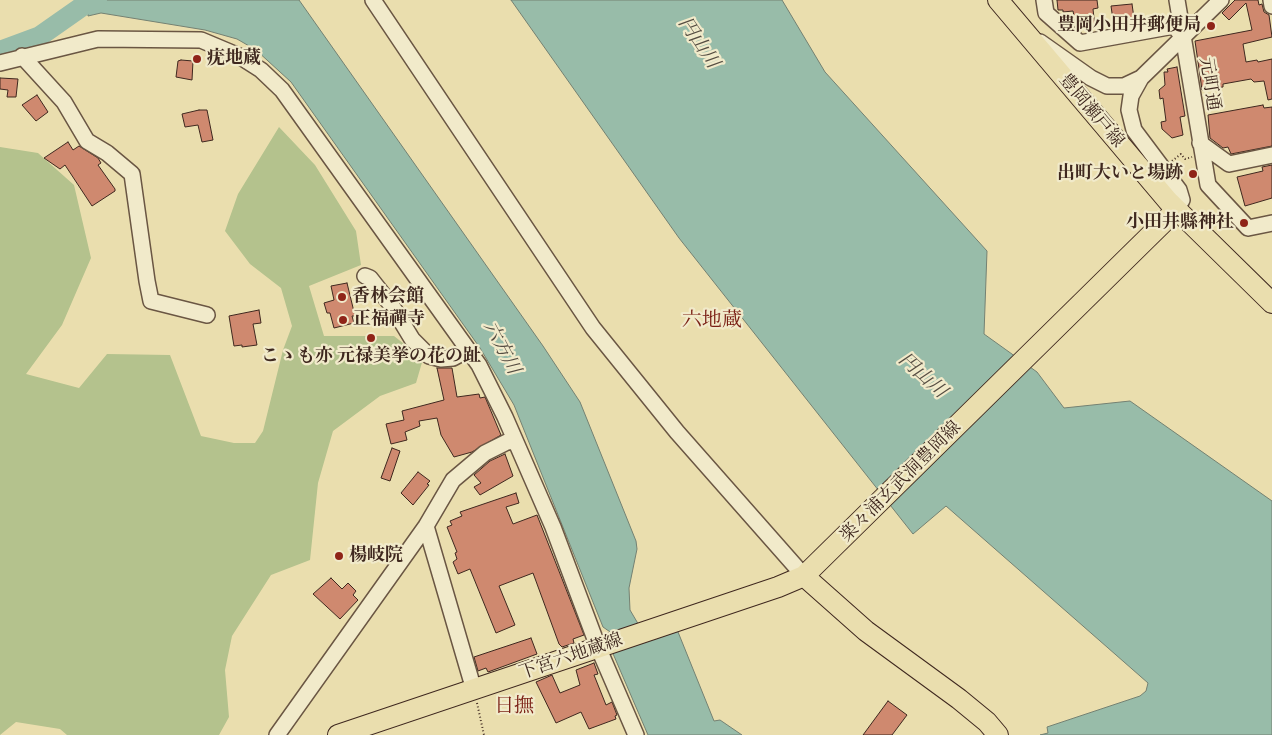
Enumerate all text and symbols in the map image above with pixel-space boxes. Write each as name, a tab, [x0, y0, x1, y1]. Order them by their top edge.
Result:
water label: 円山川	[673, 13, 723, 73]
place label: 豊岡小田井郵便局	[1057, 15, 1201, 37]
marker: 豊岡小田井郵便局	[1205, 20, 1217, 32]
place label: 疣地蔵	[207, 48, 261, 70]
marker: 疣地蔵	[191, 53, 203, 65]
street label: 元町通	[1194, 56, 1224, 112]
street label: 豊岡瀬戸線	[1054, 70, 1128, 152]
place label: 出町大いと場跡	[1057, 163, 1183, 185]
marker: 出町大いと場跡	[1187, 168, 1199, 180]
place label: 小田井縣神社	[1126, 212, 1234, 234]
marker: 小田井縣神社	[1238, 217, 1250, 229]
place label: 香林会館	[352, 286, 424, 308]
marker: 香林会館	[336, 291, 348, 303]
place label: 正福禪寺	[353, 309, 425, 331]
district label: 六地蔵	[682, 309, 742, 333]
marker: 正福禪寺	[337, 314, 349, 326]
water label: 六方川	[478, 317, 524, 379]
marker: こゝも亦 元禄美挙の花の趾	[365, 332, 377, 344]
place label: こゝも亦 元禄美挙の花の趾	[261, 346, 481, 368]
water label: 円山川	[893, 348, 951, 404]
street label: 楽々浦玄武洞豊岡線	[836, 417, 966, 547]
place label: 楊岐院	[349, 545, 403, 567]
marker: 楊岐院	[333, 550, 345, 562]
street label: 下宮六地蔵線	[516, 629, 626, 685]
district label: 日撫	[494, 695, 534, 719]

